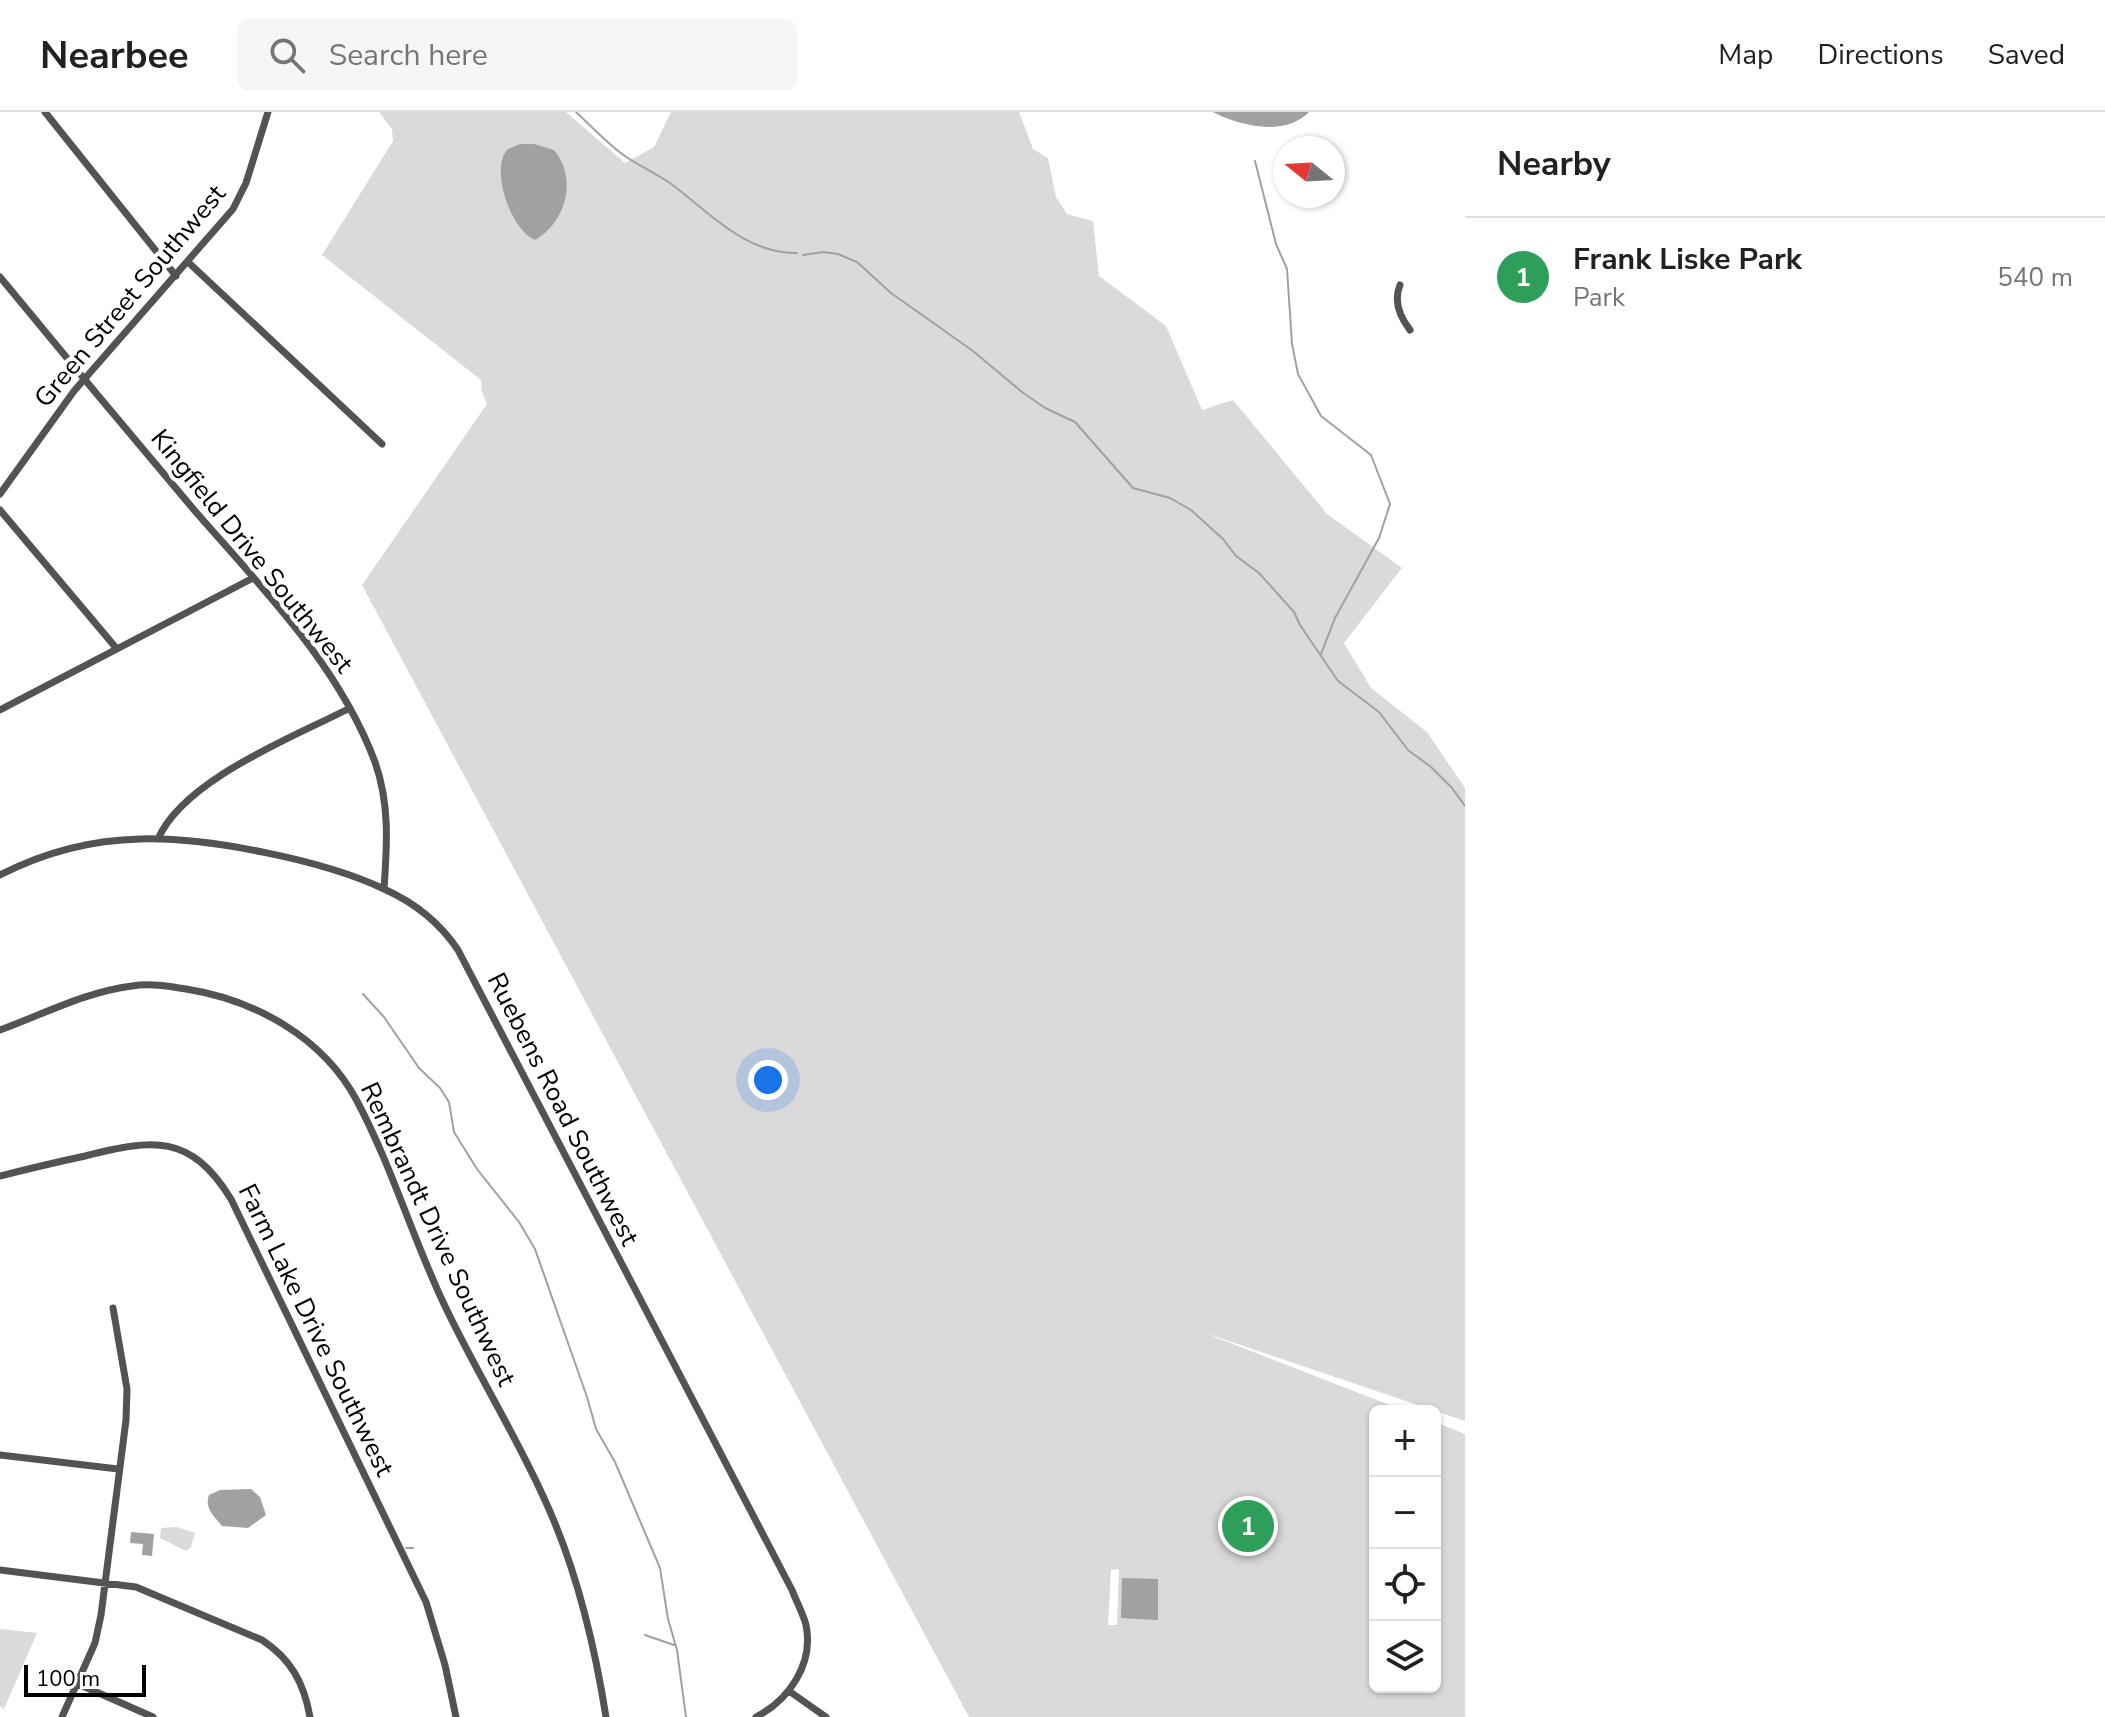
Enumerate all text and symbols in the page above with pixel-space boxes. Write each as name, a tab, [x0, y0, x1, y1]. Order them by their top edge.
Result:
search box	[237, 19, 797, 91]
text: Nearbee	[40, 30, 189, 81]
icon: search	[265, 33, 309, 77]
text: Search here	[329, 35, 488, 76]
text: Map	[1718, 36, 1773, 74]
text: Directions	[1817, 36, 1944, 74]
text: Saved	[1988, 36, 2065, 74]
north arrow	[1273, 136, 1345, 208]
text: Nearby	[1497, 141, 1611, 187]
street label: Green Street Southwest	[26, 177, 234, 415]
text: Frank Liske Park	[1573, 239, 1802, 280]
text: 1	[1515, 260, 1531, 295]
text: 540 m	[1997, 260, 2073, 295]
text: Park	[1573, 280, 1625, 315]
street label: Kingfield Drive Southwest	[143, 422, 362, 681]
street label: Ruebens Road Southwest	[479, 967, 647, 1252]
your location	[748, 1060, 788, 1100]
street label: Rembrandt Drive Southwest	[352, 1077, 524, 1392]
street label: Farm Lake Drive Southwest	[230, 1178, 402, 1483]
map controls	[1369, 1405, 1441, 1693]
button: +	[1369, 1405, 1441, 1477]
button: −	[1369, 1477, 1441, 1549]
pin: 1	[1222, 1496, 1274, 1556]
button: locate	[1369, 1549, 1441, 1621]
button: layers	[1369, 1621, 1441, 1693]
scale bar	[24, 1661, 146, 1697]
text: 100 m	[36, 1664, 100, 1694]

